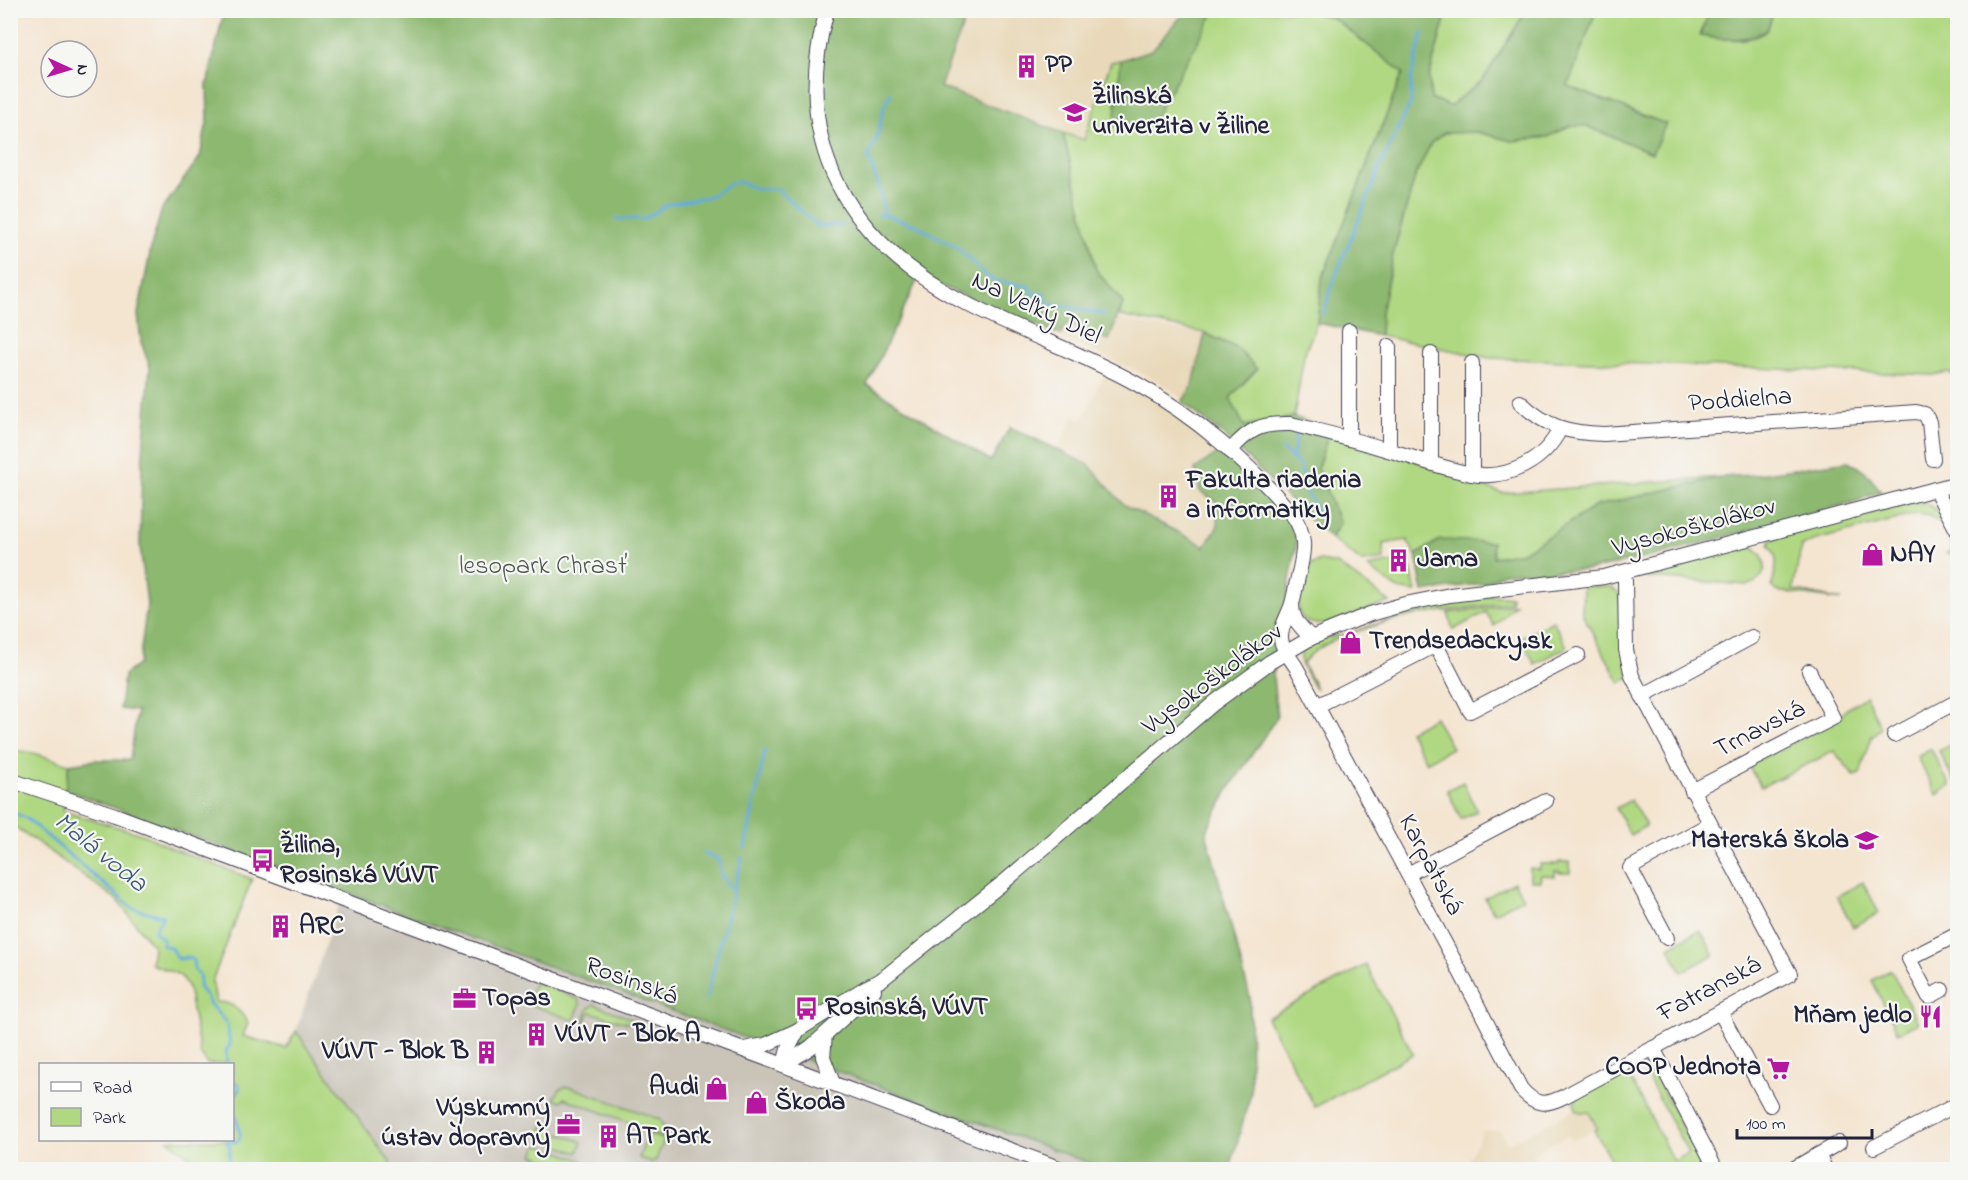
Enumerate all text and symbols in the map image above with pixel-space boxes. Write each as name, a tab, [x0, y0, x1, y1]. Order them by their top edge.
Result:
north arrow	[39, 39, 99, 99]
place label: PP	[1045, 47, 1072, 85]
building icon: PP	[1014, 53, 1040, 79]
text: N	[70, 64, 94, 76]
place label: Žilinská univerzita v Žiline	[1092, 78, 1271, 146]
school or university icon: Žilinská univerzita v Žiline	[1061, 99, 1087, 125]
street label: Na Veľký Diel	[965, 262, 1107, 356]
street label: Poddielna	[1687, 378, 1793, 424]
place label: Fakulta riadenia a informatiky	[1184, 462, 1361, 530]
building icon: Fakulta riadenia a informatiky	[1155, 483, 1181, 509]
street label: Vysokoškolákov	[1607, 488, 1781, 568]
place label: NAY	[1890, 536, 1937, 574]
place label: Jama	[1417, 541, 1478, 579]
shop icon: NAY	[1859, 542, 1885, 568]
building icon: Jama	[1386, 547, 1412, 573]
park label: lesopark Chrasť	[459, 548, 627, 586]
street label: Vysokoškolákov	[1134, 614, 1292, 746]
place label: Trendsedacky.sk	[1369, 623, 1552, 661]
shop icon: Trendsedacky.sk	[1338, 629, 1364, 655]
street label: Trnavská	[1708, 691, 1812, 769]
water label: Malá voda	[45, 803, 155, 903]
street label: Karpatská	[1388, 808, 1472, 922]
place label: Materská škola	[1691, 822, 1849, 860]
place label: Žilina, Rosinská VÚVT	[280, 827, 439, 895]
school or university icon: Materská škola	[1854, 828, 1880, 854]
bus stop icon: Žilina, Rosinská VÚVT	[249, 848, 275, 874]
place label: ARC	[299, 908, 344, 946]
building icon: ARC	[268, 914, 294, 940]
street label: Fatranská	[1651, 947, 1769, 1034]
street label: Rosinská	[579, 948, 683, 1016]
place label: Topas	[482, 980, 551, 1018]
office icon: Topas	[451, 986, 477, 1012]
place label: Rosinská, VÚVT	[825, 989, 988, 1027]
bus stop icon: Rosinská, VÚVT	[794, 995, 820, 1021]
place label: Mňam jedlo	[1793, 997, 1912, 1035]
restaurant icon: Mňam jedlo	[1917, 1003, 1943, 1029]
place label: VÚVT - Blok A	[554, 1016, 700, 1054]
building icon: VÚVT - Blok A	[524, 1022, 550, 1048]
place label: VÚVT - Blok B	[321, 1033, 470, 1071]
building icon: VÚVT - Blok B	[474, 1039, 500, 1065]
place label: COOP Jednota	[1605, 1049, 1761, 1087]
supermarket icon: COOP Jednota	[1766, 1055, 1792, 1081]
legend	[39, 1063, 234, 1141]
place label: Audi	[649, 1069, 699, 1107]
shop icon: Audi	[704, 1075, 730, 1101]
text: Road	[93, 1076, 132, 1102]
place label: Škoda	[775, 1084, 845, 1122]
place label: Výskumný ústav dopravný	[381, 1090, 550, 1158]
shop icon: Škoda	[744, 1090, 770, 1116]
scale bar	[1737, 1102, 1872, 1140]
text: Park	[93, 1106, 126, 1132]
office icon: Výskumný ústav dopravný	[555, 1111, 581, 1137]
text: 100 m	[1746, 1112, 1786, 1138]
place label: AT Park	[626, 1118, 711, 1156]
building icon: AT Park	[595, 1124, 621, 1150]

